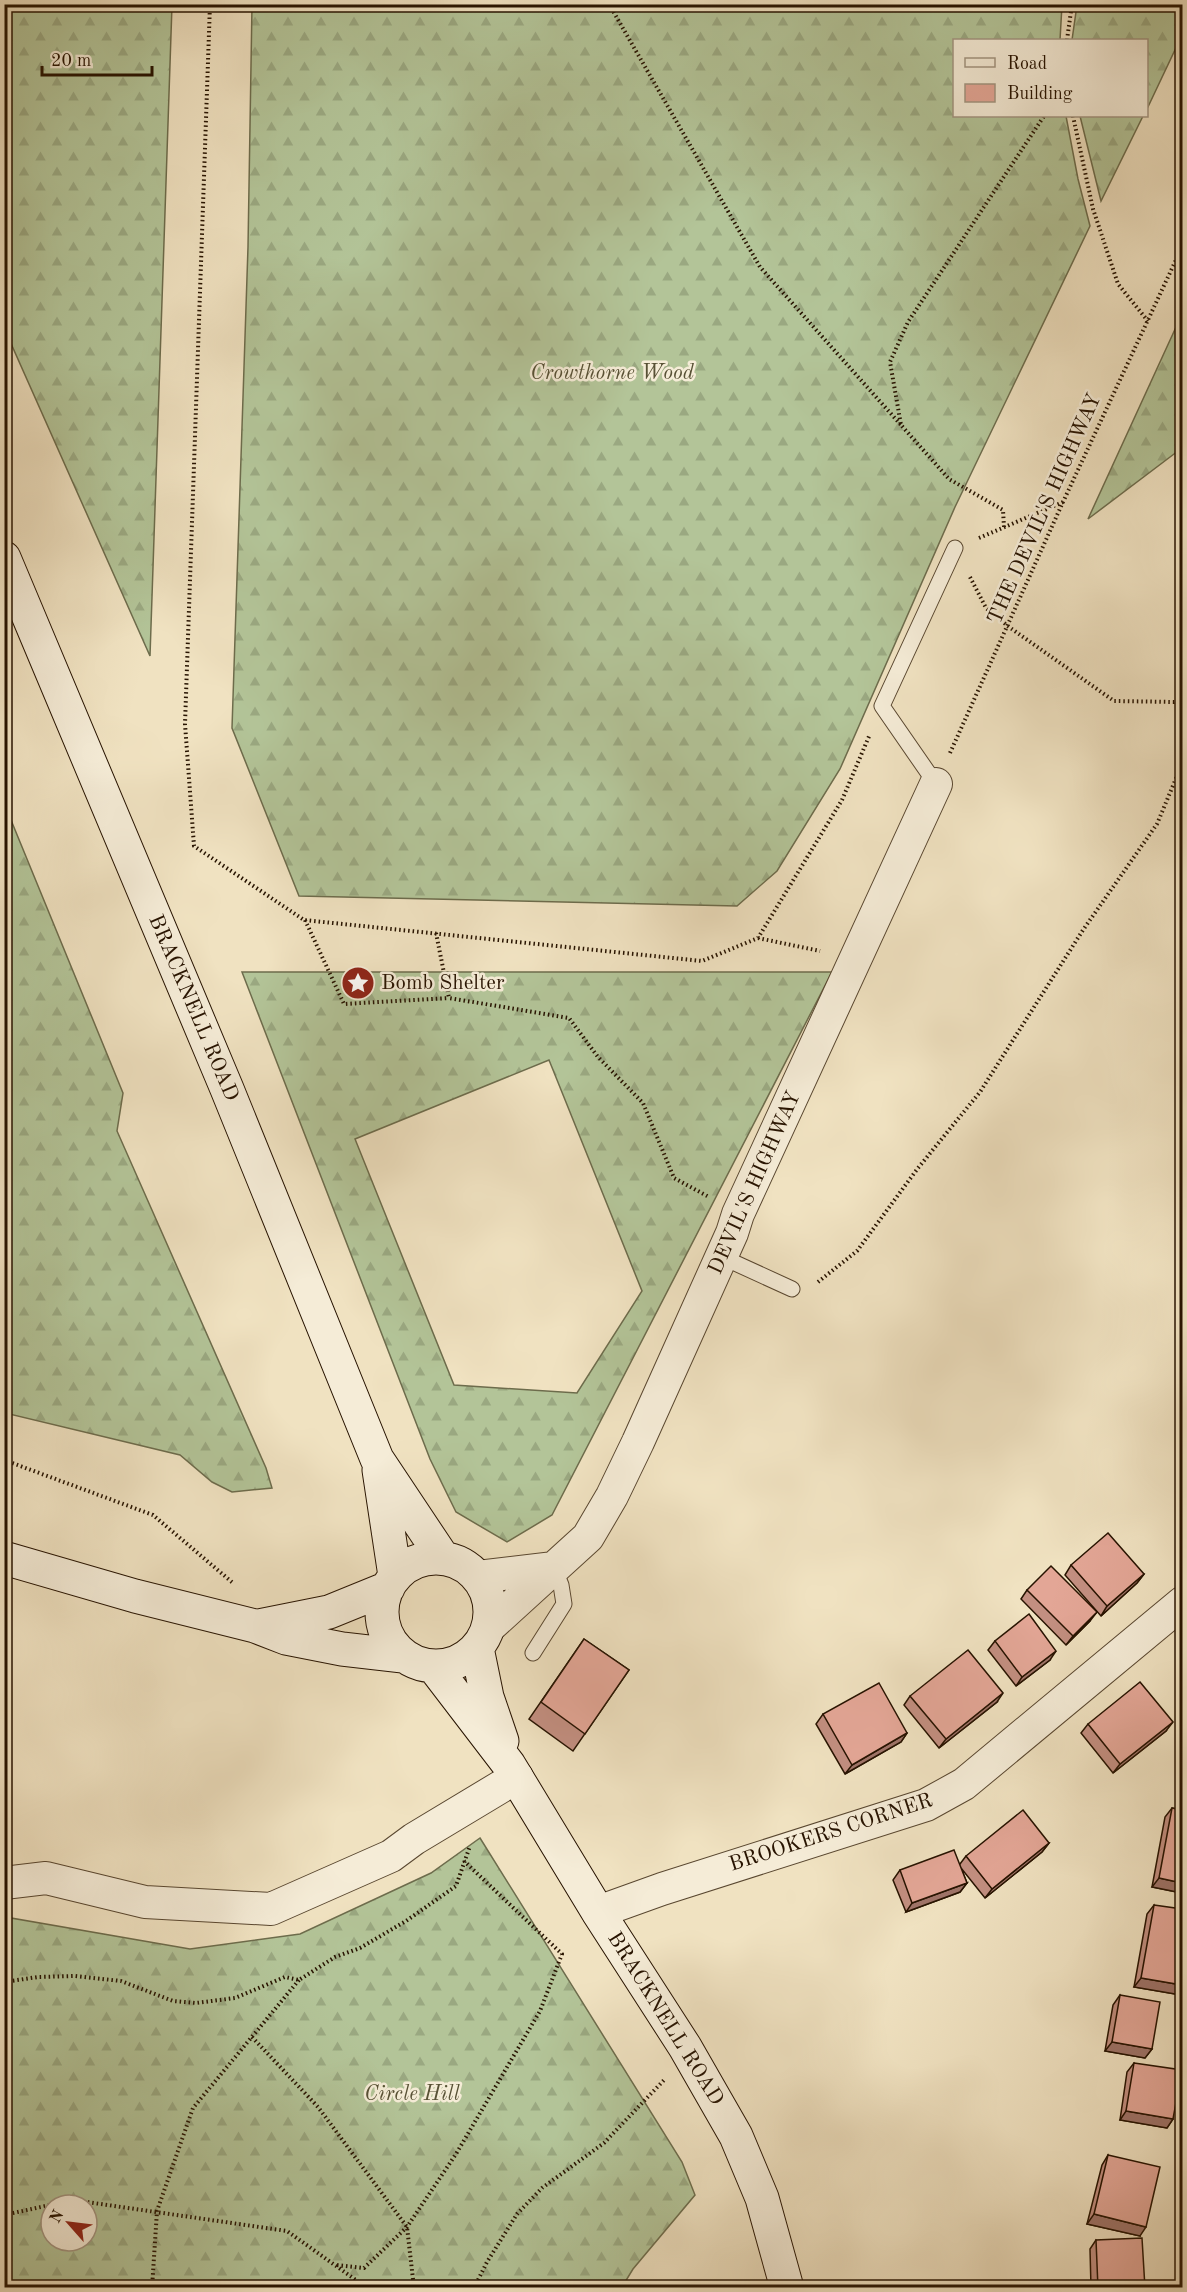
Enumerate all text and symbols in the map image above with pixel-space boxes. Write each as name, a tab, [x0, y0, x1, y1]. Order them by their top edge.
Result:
scale bar	[42, 39, 152, 77]
legend	[953, 39, 1148, 117]
text: 20 m	[51, 52, 91, 70]
text: Road	[1007, 55, 1047, 73]
text: Building	[1007, 85, 1073, 103]
park label: Crowthorne Wood	[530, 363, 695, 384]
street label: THE DEVIL'S HIGHWAY	[985, 391, 1105, 627]
street label: BRACKNELL ROAD	[144, 912, 242, 1104]
place icon: Bomb Shelter	[340, 965, 376, 1001]
place label: Bomb Shelter	[381, 973, 505, 994]
street label: DEVIL'S HIGHWAY	[705, 1088, 805, 1278]
street label: BROOKERS CORNER	[727, 1790, 935, 1876]
street label: BRACKNELL ROAD	[603, 1929, 727, 2109]
park label: Circle Hill	[364, 2084, 460, 2105]
north arrow	[39, 2193, 99, 2253]
text: N	[48, 2207, 68, 2226]

